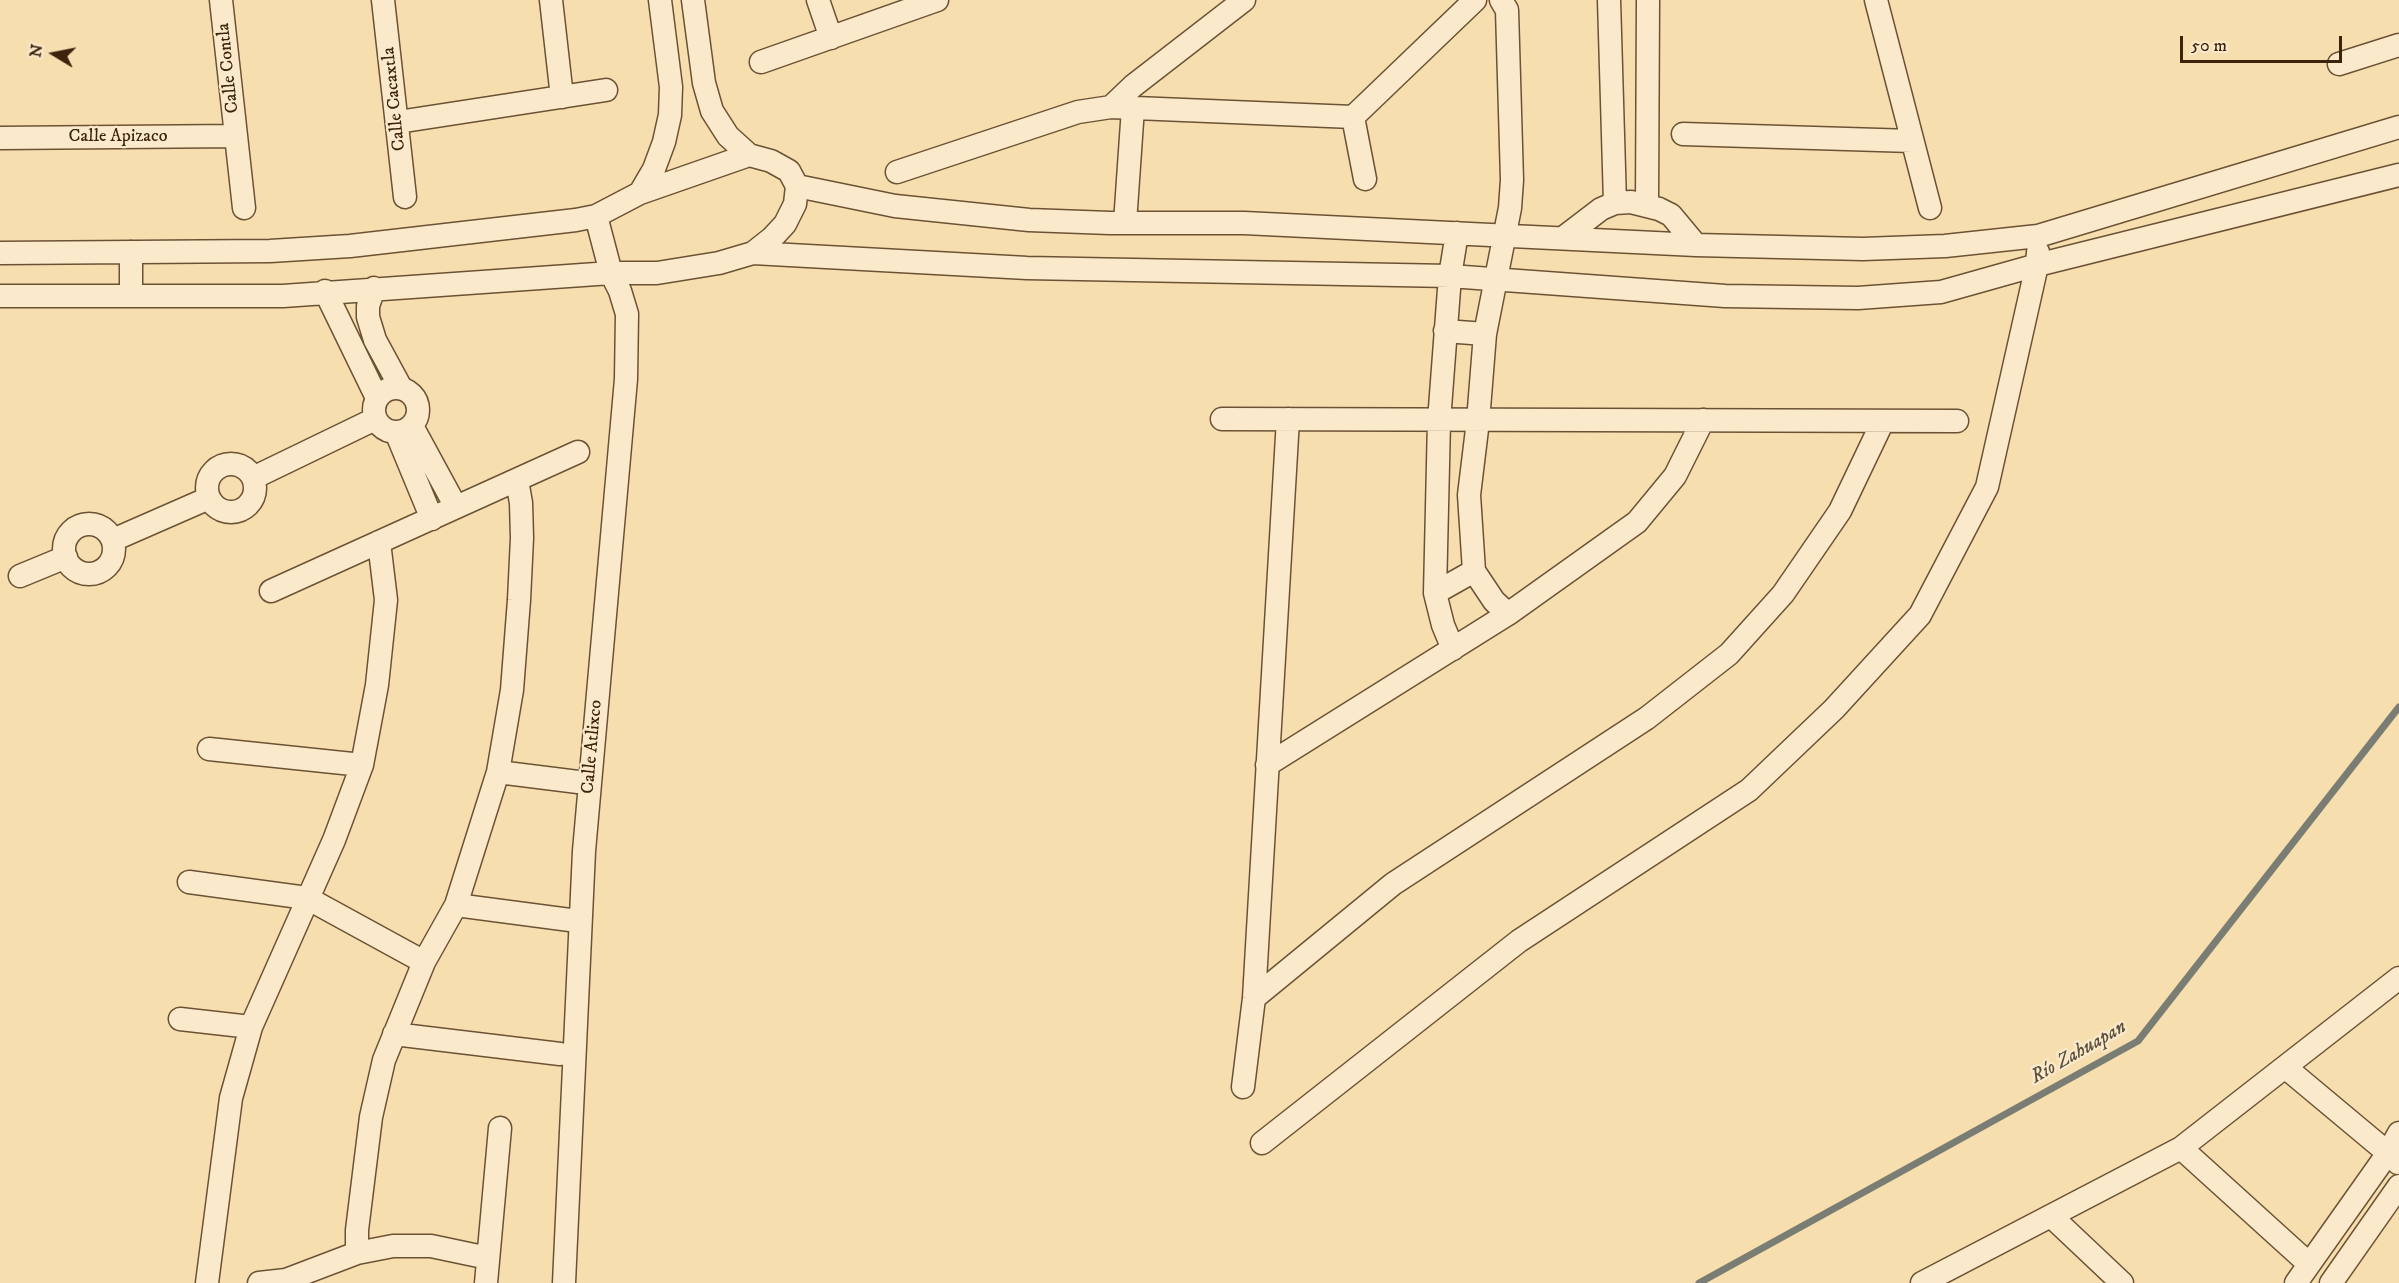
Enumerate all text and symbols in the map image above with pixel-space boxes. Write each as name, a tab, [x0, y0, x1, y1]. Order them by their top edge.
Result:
street label: Calle Contla	[214, 22, 244, 114]
north arrow	[24, 24, 84, 84]
scale bar	[2183, 24, 2345, 62]
text: 50 m	[2191, 35, 2227, 57]
text: N	[25, 43, 47, 59]
street label: Calle Cacaxtla	[379, 46, 411, 152]
street label: Calle Apizaco	[69, 126, 167, 148]
street label: Calle Atlixco	[578, 699, 608, 795]
water label: Río Zahuapan	[2027, 1016, 2131, 1090]

